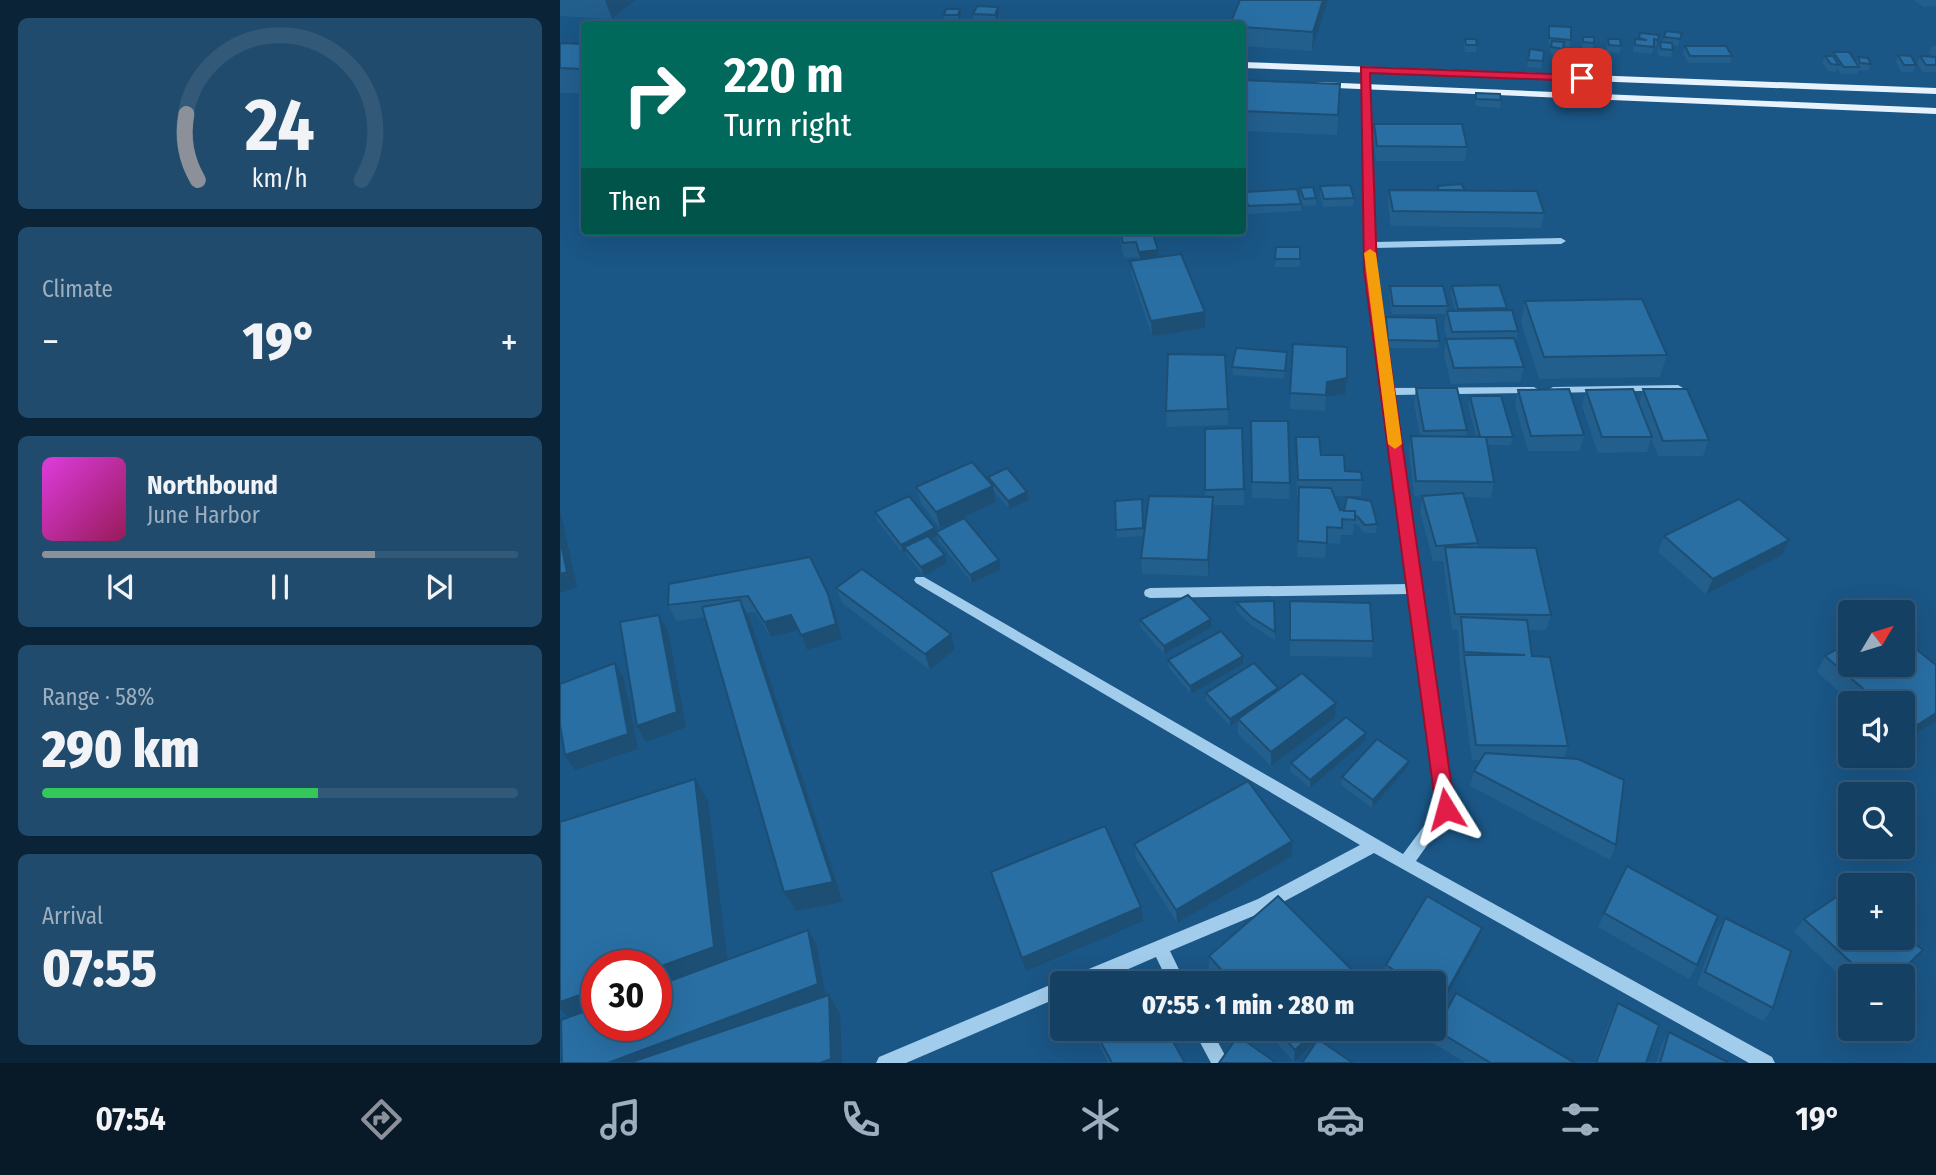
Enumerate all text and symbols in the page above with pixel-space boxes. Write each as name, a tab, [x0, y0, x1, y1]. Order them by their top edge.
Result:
text: 220 m	[724, 46, 844, 105]
pin	[1552, 48, 1612, 108]
icon: right	[609, 49, 700, 140]
icon: arrive	[1563, 59, 1601, 97]
text: 24	[244, 82, 315, 169]
text: Turn right	[724, 106, 851, 144]
text: km/h	[252, 163, 308, 193]
icon: arrive	[675, 182, 713, 220]
text: Then	[609, 186, 661, 217]
text: Climate	[42, 275, 113, 303]
text: 19°	[243, 310, 317, 373]
text: −	[42, 319, 59, 365]
text: +	[501, 319, 518, 365]
text: Northbound	[147, 470, 278, 501]
text: June Harbor	[147, 501, 260, 529]
icon: previous	[102, 568, 140, 606]
icon: pause	[261, 568, 299, 606]
icon: next	[420, 568, 458, 606]
north arrow	[1838, 600, 1914, 677]
map controls	[1838, 600, 1915, 1041]
text: Range · 58%	[42, 683, 154, 711]
button: sound	[1838, 691, 1915, 768]
text: 290 km	[42, 718, 200, 781]
position arrow	[1409, 772, 1483, 846]
button: search	[1838, 782, 1915, 859]
button: +	[1838, 873, 1915, 950]
text: Arrival	[42, 902, 103, 930]
text: 07:55	[42, 937, 157, 1000]
speed limit sign: 30	[581, 950, 672, 1041]
button: −	[1838, 964, 1915, 1041]
text: 07:55 · 1 min · 280 m	[1142, 990, 1354, 1021]
icon: directions	[357, 1095, 406, 1144]
icon: music	[596, 1095, 645, 1144]
icon: phone	[836, 1095, 885, 1144]
icon: climate	[1076, 1095, 1125, 1144]
icon: car	[1316, 1095, 1365, 1144]
icon: filters	[1556, 1095, 1605, 1144]
text: 07:54	[95, 1100, 166, 1138]
text: 19°	[1795, 1100, 1841, 1138]

